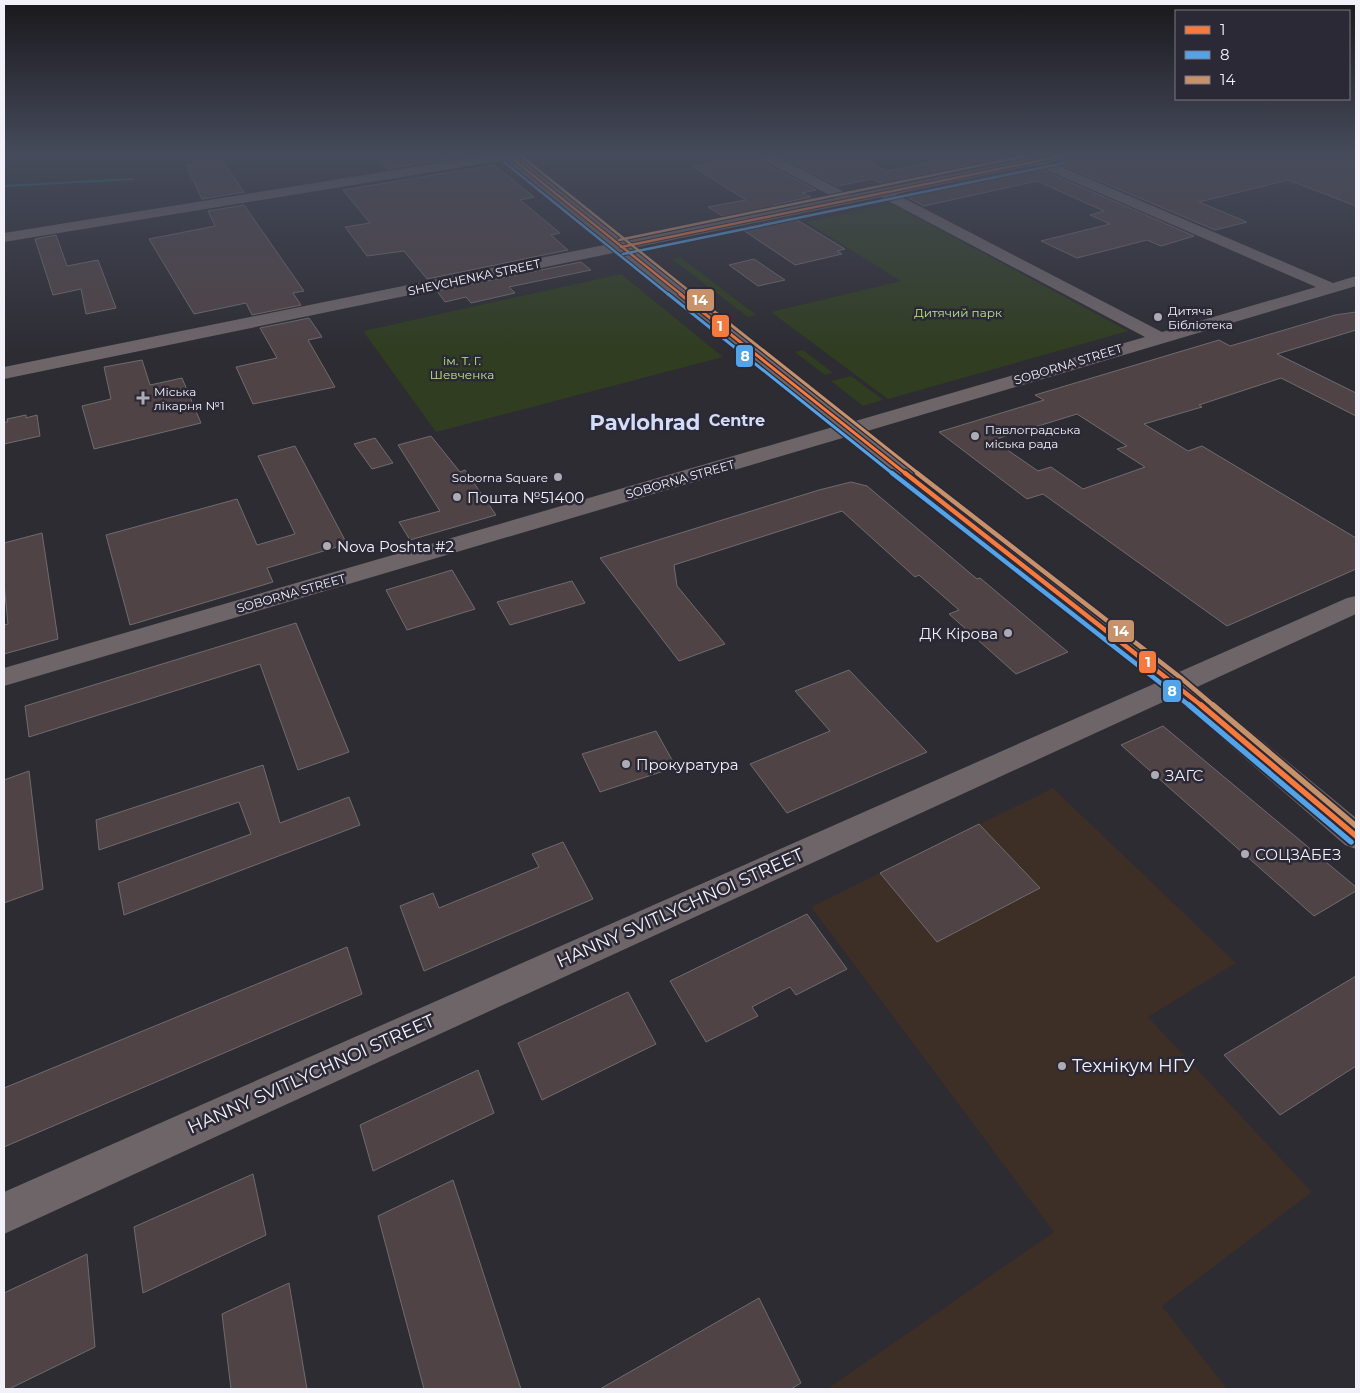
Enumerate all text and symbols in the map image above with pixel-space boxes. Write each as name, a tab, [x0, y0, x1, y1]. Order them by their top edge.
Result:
legend	[1175, 10, 1350, 100]
text: 1	[1220, 20, 1225, 39]
text: 8	[1220, 45, 1230, 64]
text: 14	[1220, 70, 1235, 89]
street label: SHEVCHENKA STREET	[406, 256, 542, 298]
line badge: 14	[686, 288, 715, 312]
text: 14	[692, 291, 708, 309]
place label: Дитяча Бiблiотека	[1168, 303, 1233, 332]
park label: Дитячий парк	[914, 305, 1002, 320]
marker: Дитяча Бiблiотека	[1152, 311, 1164, 323]
line badge: 1	[711, 314, 730, 338]
text: 1	[717, 317, 723, 335]
street label: SOBORNA STREET	[1012, 340, 1124, 388]
line badge: 8	[735, 344, 754, 368]
text: 8	[740, 347, 750, 365]
park label: ім. Т. Г. Шевченка	[430, 353, 494, 382]
place label: Міська лікарня №1	[154, 384, 225, 413]
marker: Міська лікарня №1	[136, 391, 150, 405]
district label: Pavlohrad	[590, 410, 700, 435]
district label: Centre	[709, 411, 765, 430]
place label: Павлоградська міська рада	[985, 422, 1080, 451]
marker: Павлоградська міська рада	[969, 430, 981, 442]
street label: SOBORNA STREET	[624, 456, 736, 502]
place label: Soborna Square	[452, 470, 548, 485]
marker: Soborna Square	[552, 471, 564, 483]
place label: Пошта №51400	[467, 488, 584, 507]
marker: Пошта №51400	[451, 491, 463, 503]
place label: Nova Poshta #2	[337, 537, 454, 556]
marker: Nova Poshta #2	[321, 540, 333, 552]
street label: SOBORNA STREET	[235, 570, 347, 616]
line badge: 14	[1107, 619, 1135, 643]
text: 14	[1113, 622, 1129, 640]
place label: ДК Кірова	[919, 624, 998, 643]
marker: ДК Кірова	[1002, 627, 1014, 639]
line badge: 1	[1138, 650, 1157, 674]
text: 1	[1145, 653, 1151, 671]
line badge: 8	[1162, 679, 1182, 703]
text: 8	[1167, 682, 1177, 700]
place label: Прокуратура	[636, 755, 738, 774]
marker: Прокуратура	[620, 758, 632, 770]
place label: ЗАГС	[1165, 766, 1204, 785]
marker: ЗАГС	[1149, 769, 1161, 781]
street label: HANNY SVITLYCHNOI STREET	[553, 843, 807, 973]
place label: СОЦЗАБЕЗ	[1255, 845, 1341, 864]
marker: СОЦЗАБЕЗ	[1239, 848, 1251, 860]
street label: HANNY SVITLYCHNOI STREET	[184, 1009, 438, 1139]
place label: Технікум НГУ	[1072, 1055, 1196, 1077]
marker: Технікум НГУ	[1056, 1060, 1068, 1072]

